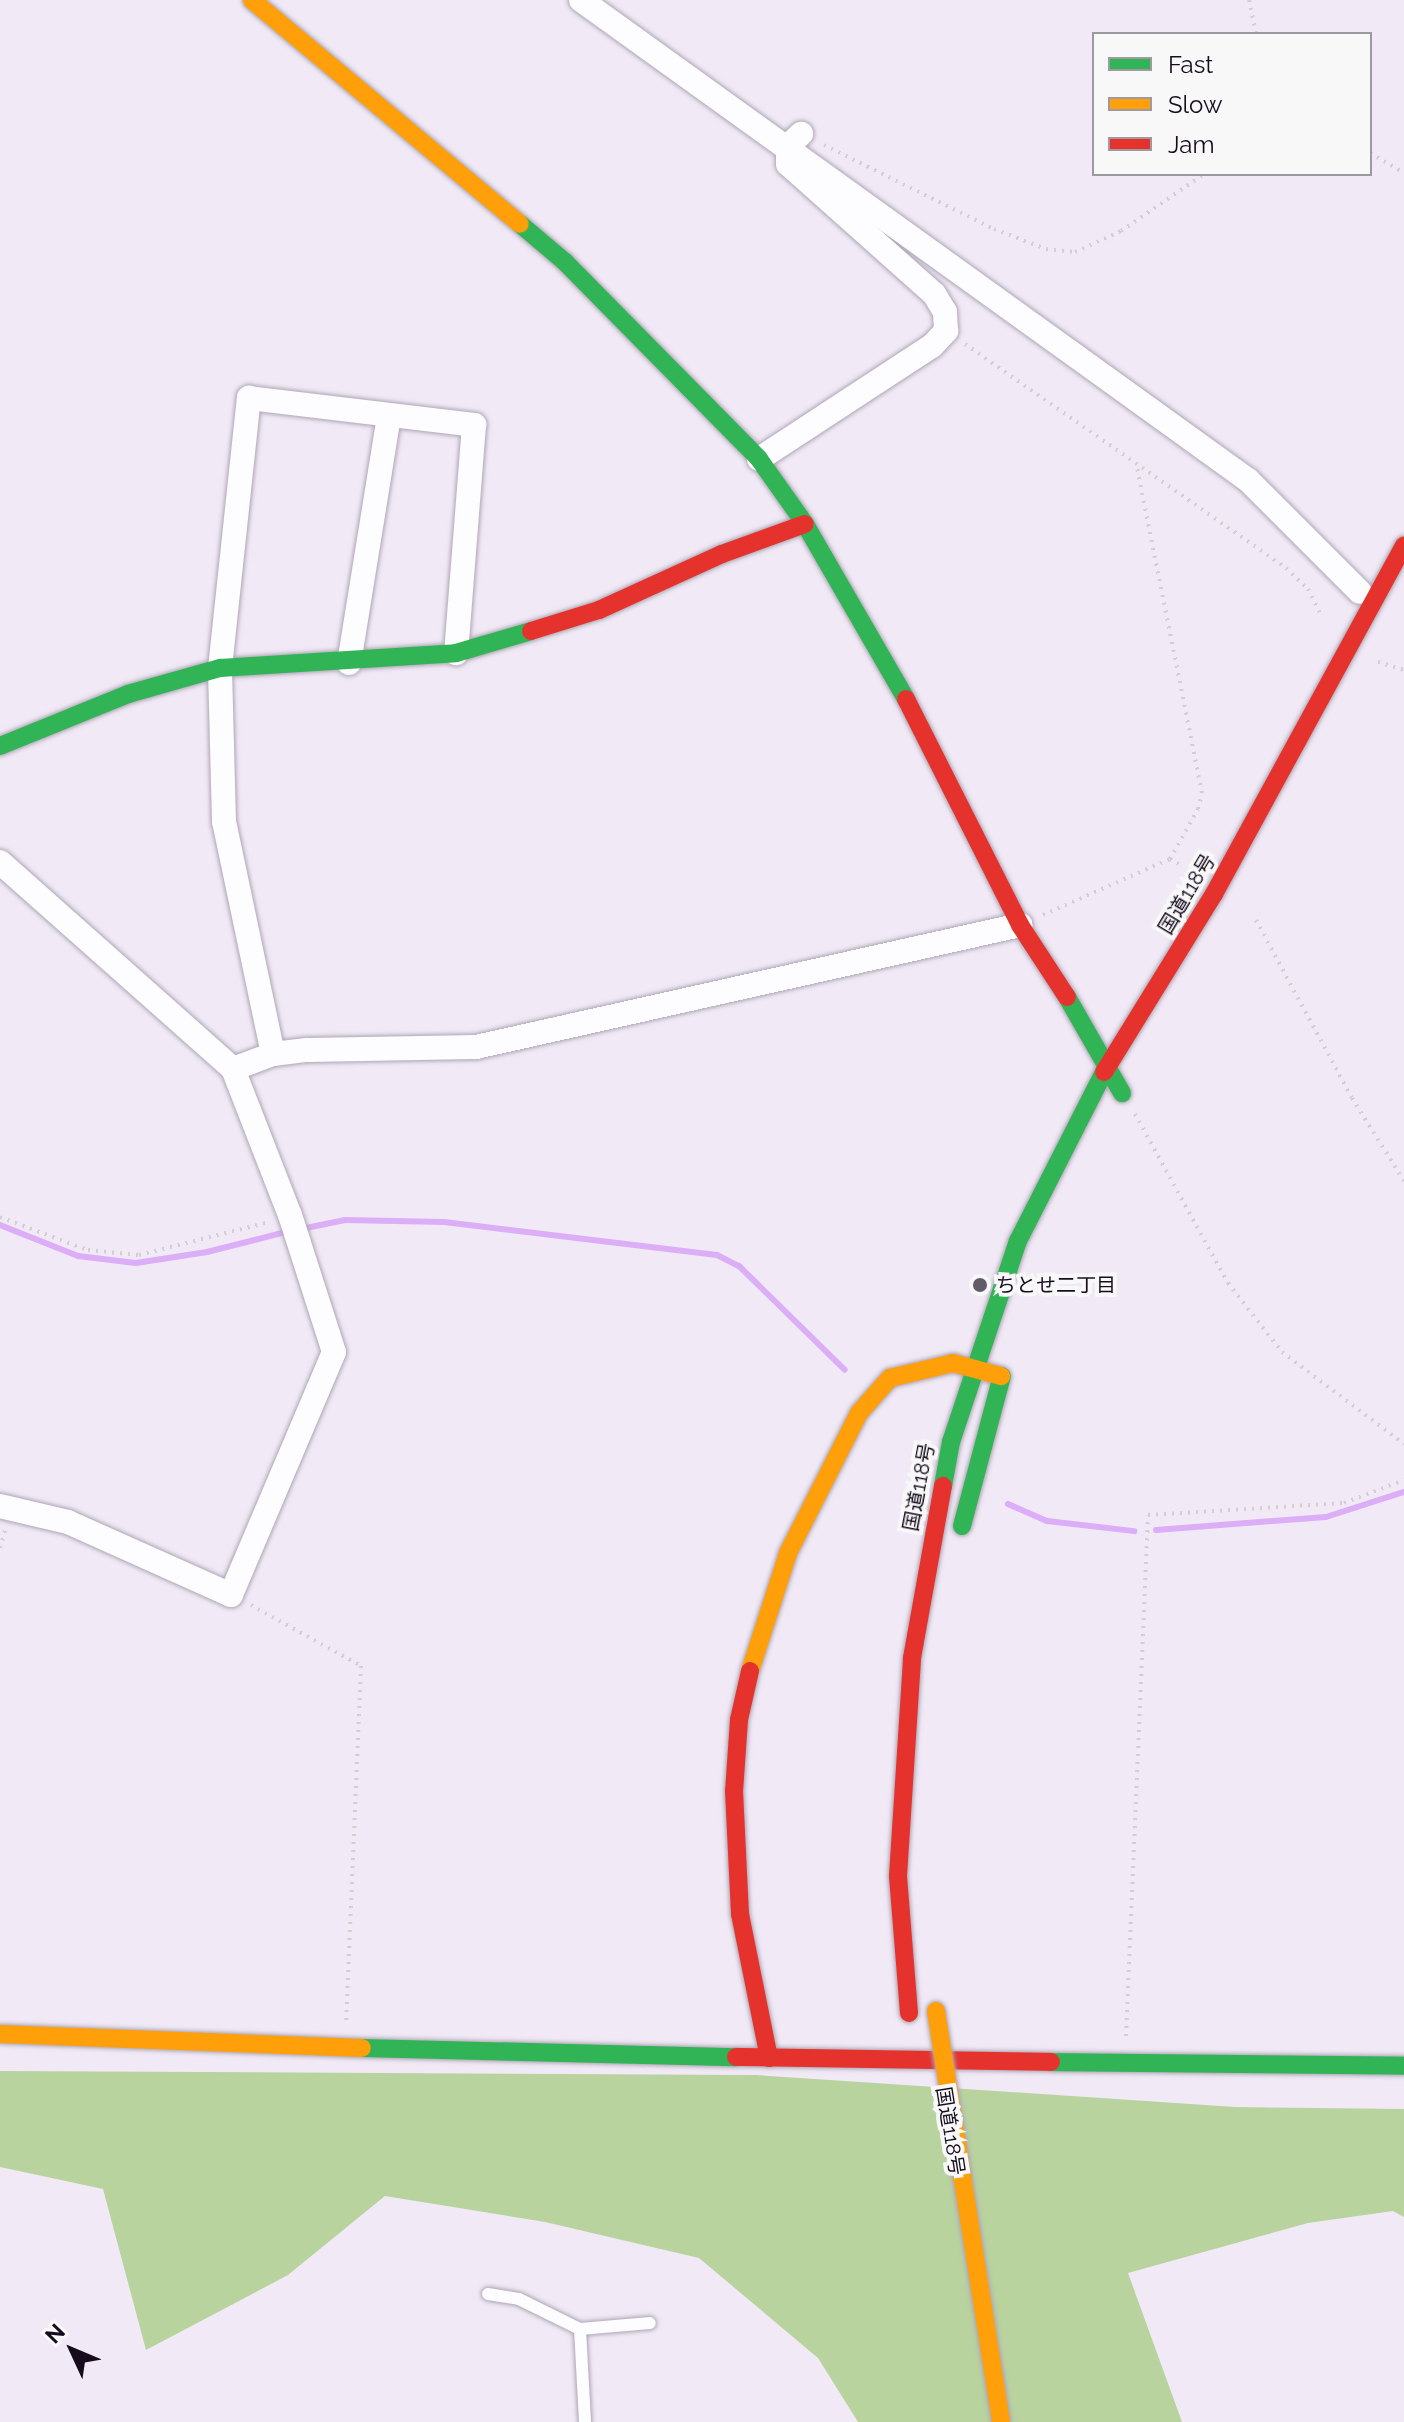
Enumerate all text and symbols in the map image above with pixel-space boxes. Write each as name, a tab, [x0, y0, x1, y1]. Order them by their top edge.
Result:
legend	[1092, 32, 1372, 176]
text: Fast	[1168, 50, 1213, 79]
text: Slow	[1168, 90, 1222, 119]
text: Jam	[1168, 130, 1214, 159]
street label: 国道118号	[1154, 850, 1220, 938]
place label: ちとせ二丁目	[996, 1273, 1116, 1297]
marker: ちとせ二丁目	[971, 1276, 989, 1294]
street label: 国道118号	[899, 1441, 939, 1533]
street label: 国道118号	[931, 2085, 969, 2177]
north arrow	[32, 2310, 112, 2390]
text: N	[40, 2318, 70, 2348]

